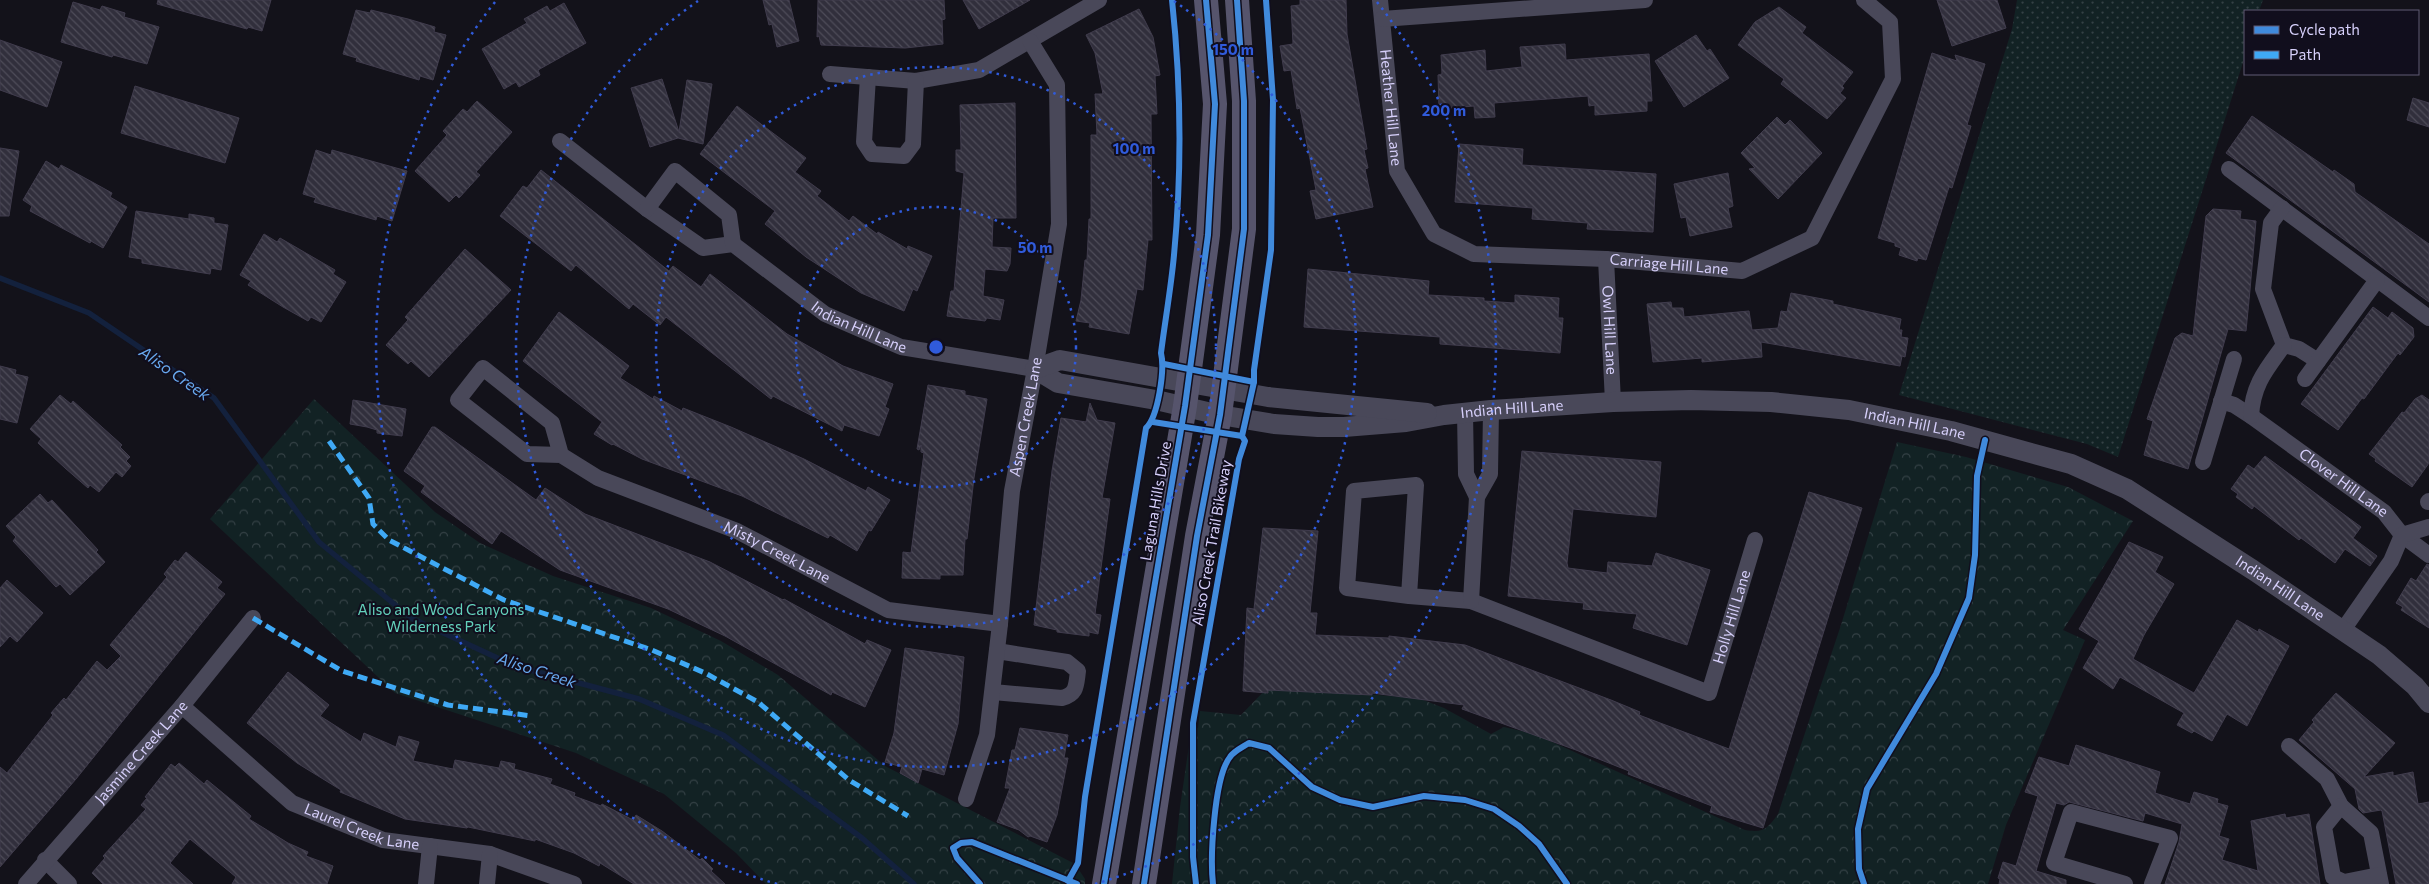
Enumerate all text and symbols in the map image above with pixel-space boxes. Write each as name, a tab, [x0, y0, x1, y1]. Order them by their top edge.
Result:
legend	[2244, 10, 2419, 75]
text: Cycle path	[2289, 20, 2360, 38]
text: 150 m	[1212, 40, 1254, 58]
text: Path	[2289, 45, 2321, 63]
street label: Heather Hill Lane	[1377, 48, 1406, 167]
text: 200 m	[1422, 101, 1466, 119]
text: 100 m	[1113, 139, 1155, 157]
text: 50 m	[1018, 238, 1052, 256]
street label: Carriage Hill Lane	[1609, 249, 1729, 278]
street label: Owl Hill Lane	[1599, 285, 1622, 375]
street label: Indian Hill Lane	[808, 297, 908, 356]
centre of rings	[927, 338, 945, 356]
water label: Aliso Creek	[136, 341, 214, 404]
street label: Aspen Creek Lane	[1005, 356, 1045, 478]
street label: Indian Hill Lane	[1459, 395, 1564, 421]
street label: Indian Hill Lane	[1863, 403, 1968, 443]
street label: Laguna Hills Drive	[1136, 440, 1174, 562]
street label: Clover Hill Lane	[2296, 444, 2392, 520]
street label: Aliso Creek Trail Bikeway	[1188, 458, 1235, 627]
street label: Misty Creek Lane	[721, 517, 834, 586]
street label: Indian Hill Lane	[2233, 551, 2328, 624]
street label: Holly Hill Lane	[1708, 568, 1754, 666]
park label: Aliso and Wood Canyons Wilderness Park	[358, 600, 525, 635]
water label: Aliso Creek	[494, 648, 579, 691]
street label: Jasmine Creek Lane	[91, 696, 191, 807]
street label: Laurel Creek Lane	[302, 799, 421, 853]

